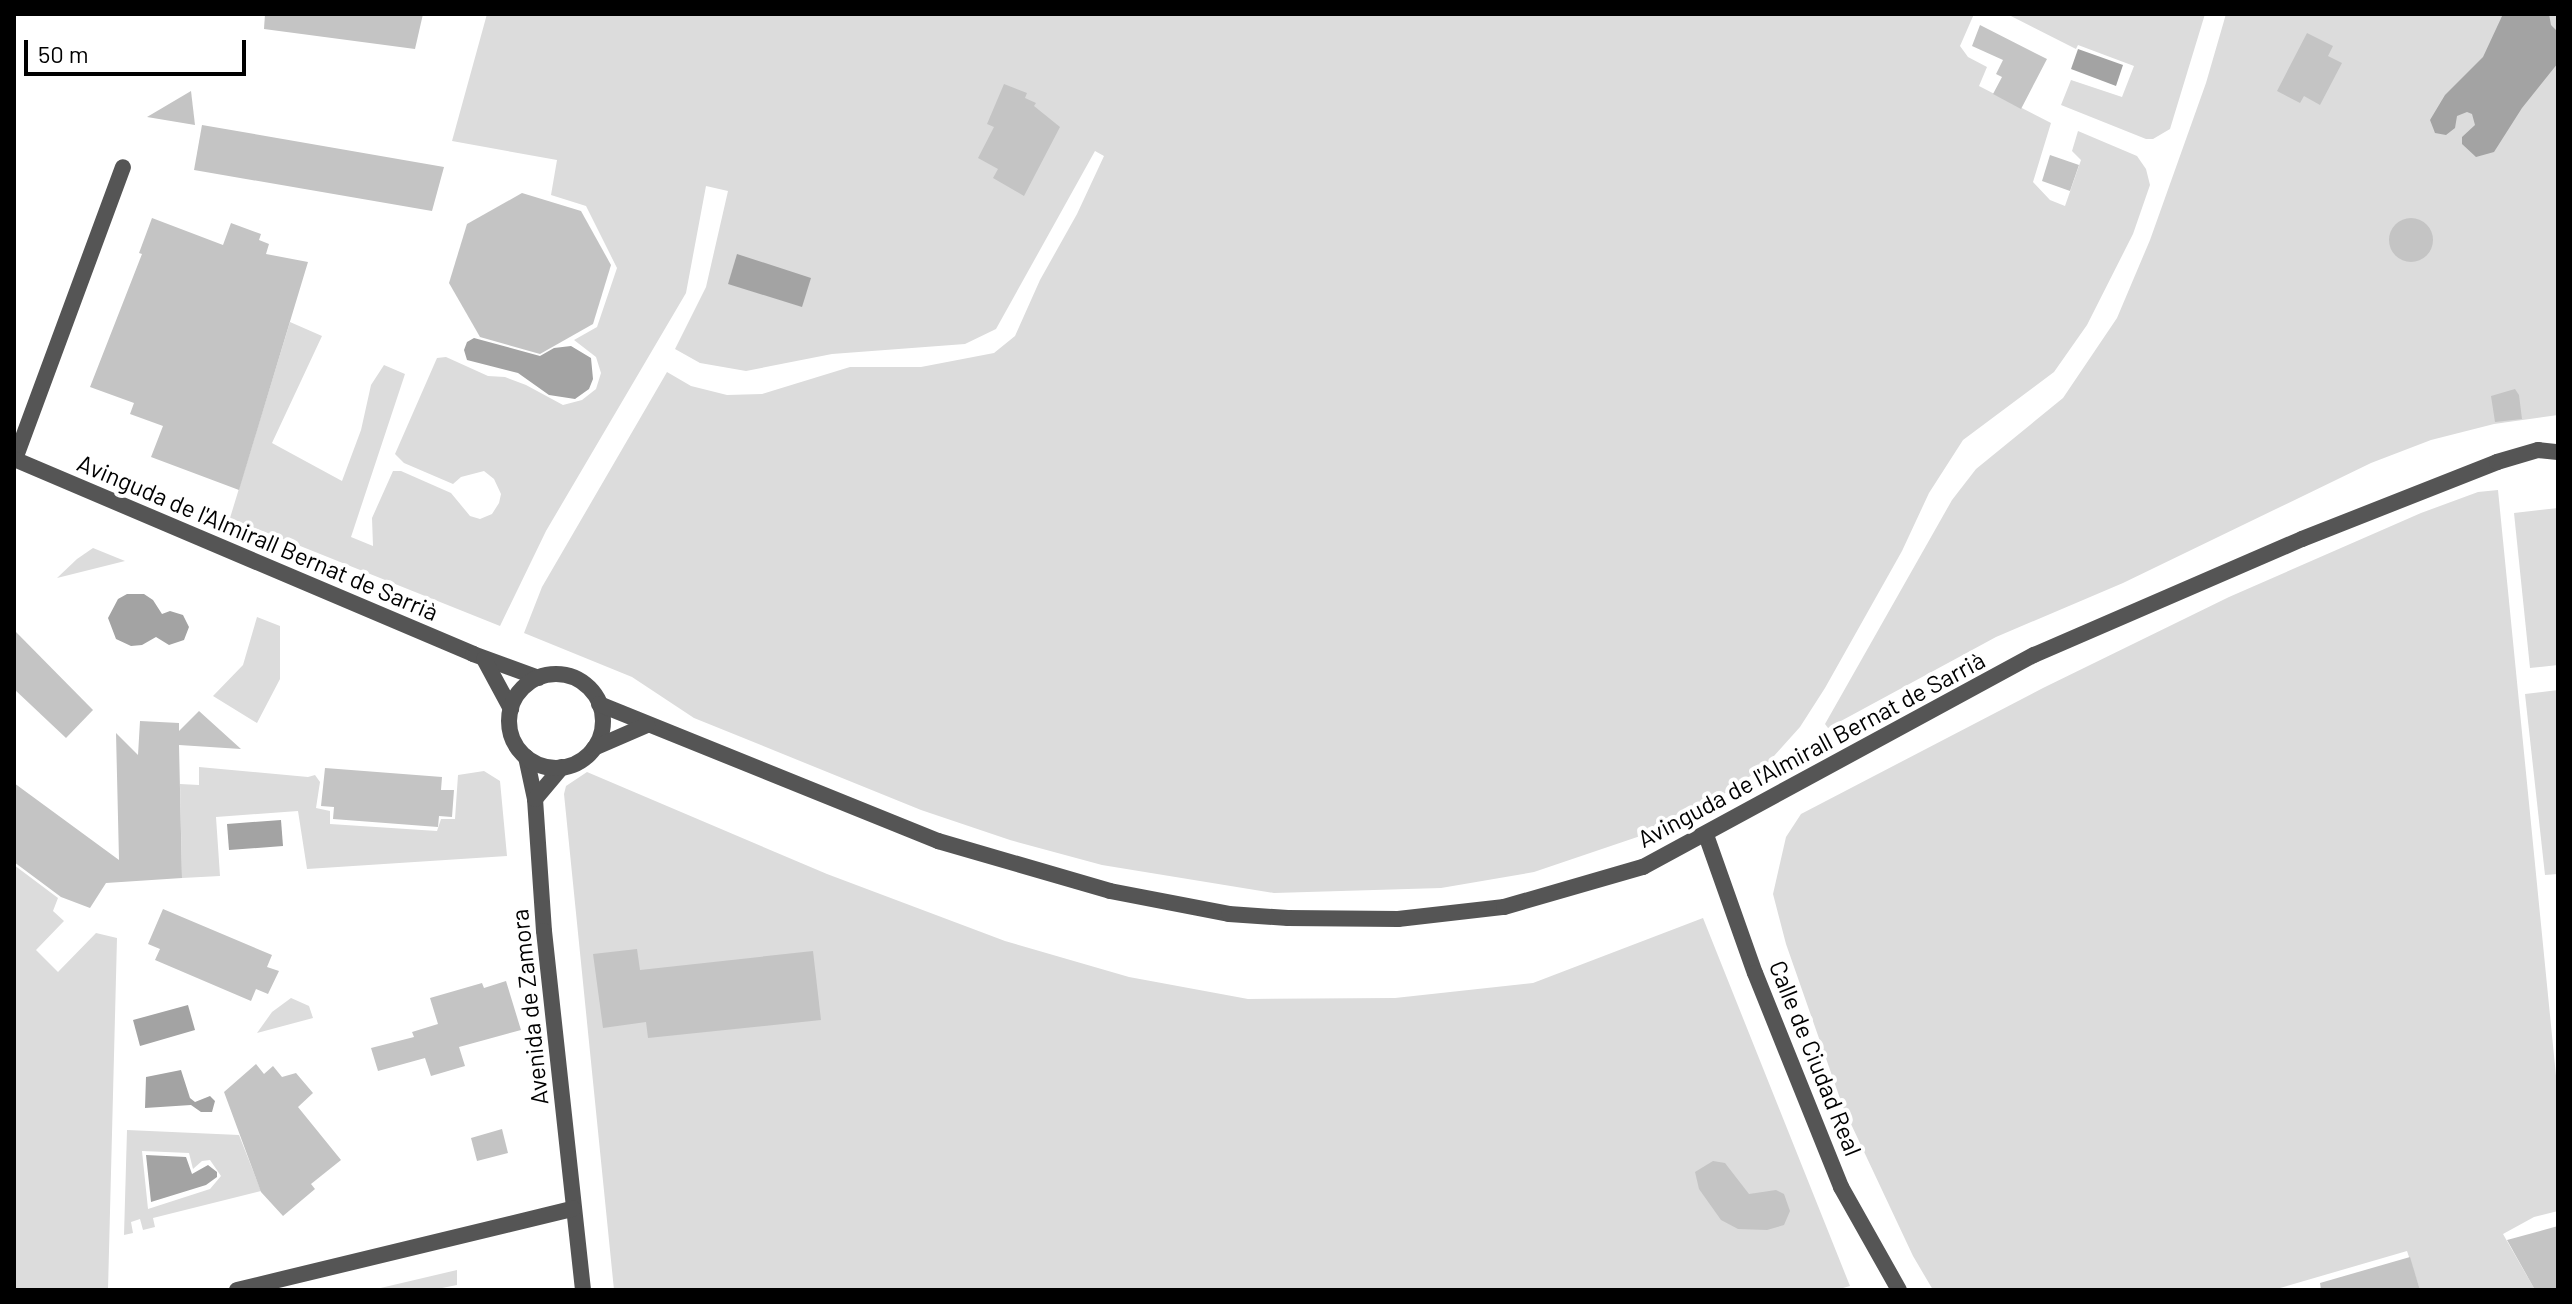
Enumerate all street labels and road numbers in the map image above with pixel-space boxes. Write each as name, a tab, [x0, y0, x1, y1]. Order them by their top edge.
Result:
street label: Avinguda de l'Almirall Bernat de Sarrià	[73, 448, 443, 626]
street label: Avinguda de l'Almirall Bernat de Sarrià	[1633, 645, 1989, 853]
street label: Avenida de Zamora	[504, 908, 554, 1106]
street label: Calle de Ciudad Real	[1764, 956, 1868, 1160]

